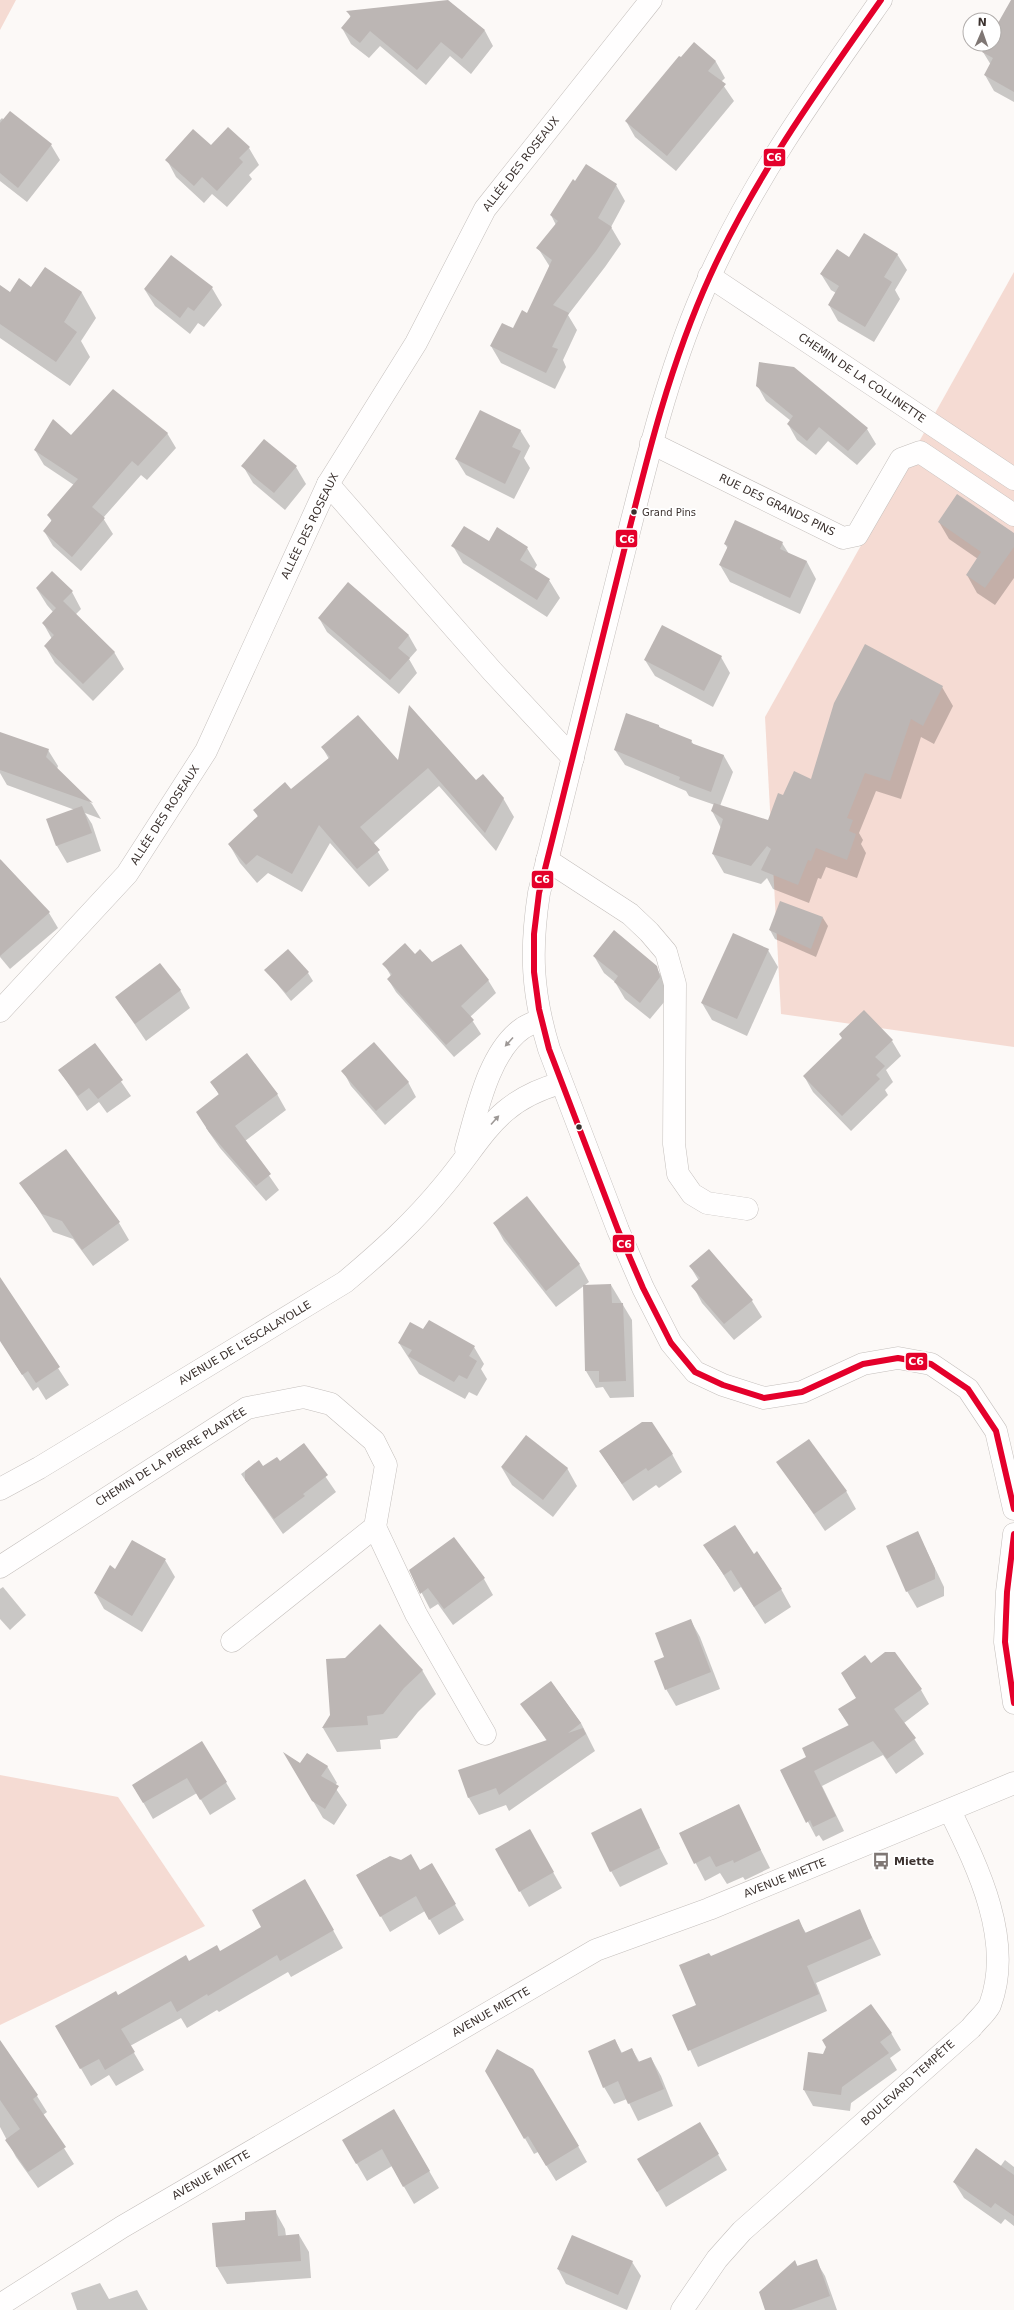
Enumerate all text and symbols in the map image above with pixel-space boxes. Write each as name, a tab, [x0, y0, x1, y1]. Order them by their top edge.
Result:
north arrow	[962, 12, 1002, 52]
text: N	[977, 16, 987, 29]
street label: ALLÉE DES ROSEAUX	[480, 114, 562, 214]
line badge: C6	[763, 148, 786, 167]
text: C6	[766, 151, 782, 164]
street label: CHEMIN DE LA COLLINETTE	[796, 330, 928, 426]
street label: ALLÉE DES ROSEAUX	[279, 470, 342, 581]
street label: RUE DES GRANDS PINS	[717, 471, 837, 539]
marker: Grand Pins	[629, 507, 639, 517]
place label: Grand Pins	[642, 507, 696, 518]
line badge: C6	[615, 529, 638, 548]
text: C6	[619, 533, 635, 546]
street label: ALLÉE DES ROSEAUX	[128, 762, 202, 867]
line badge: C6	[531, 870, 554, 889]
text: C6	[534, 873, 550, 886]
one-way arrow	[505, 1037, 514, 1048]
one-way arrow	[491, 1115, 500, 1126]
unlabelled marker	[574, 1122, 584, 1132]
line badge: C6	[612, 1234, 635, 1253]
text: C6	[616, 1238, 632, 1251]
street label: AVENUE DE L'ESCALAYOLLE	[176, 1298, 314, 1388]
line badge: C6	[905, 1352, 928, 1371]
text: C6	[908, 1355, 924, 1368]
street label: CHEMIN DE LA PIERRE PLANTÉE	[93, 1405, 249, 1509]
bus stop icon: Miette	[871, 1851, 891, 1871]
street label: AVENUE MIETTE	[742, 1855, 828, 1900]
place label: Miette	[894, 1855, 934, 1868]
street label: AVENUE MIETTE	[450, 1984, 532, 2040]
street label: BOULEVARD TEMPÊTE	[858, 2037, 958, 2128]
street label: AVENUE MIETTE	[170, 2147, 252, 2203]

